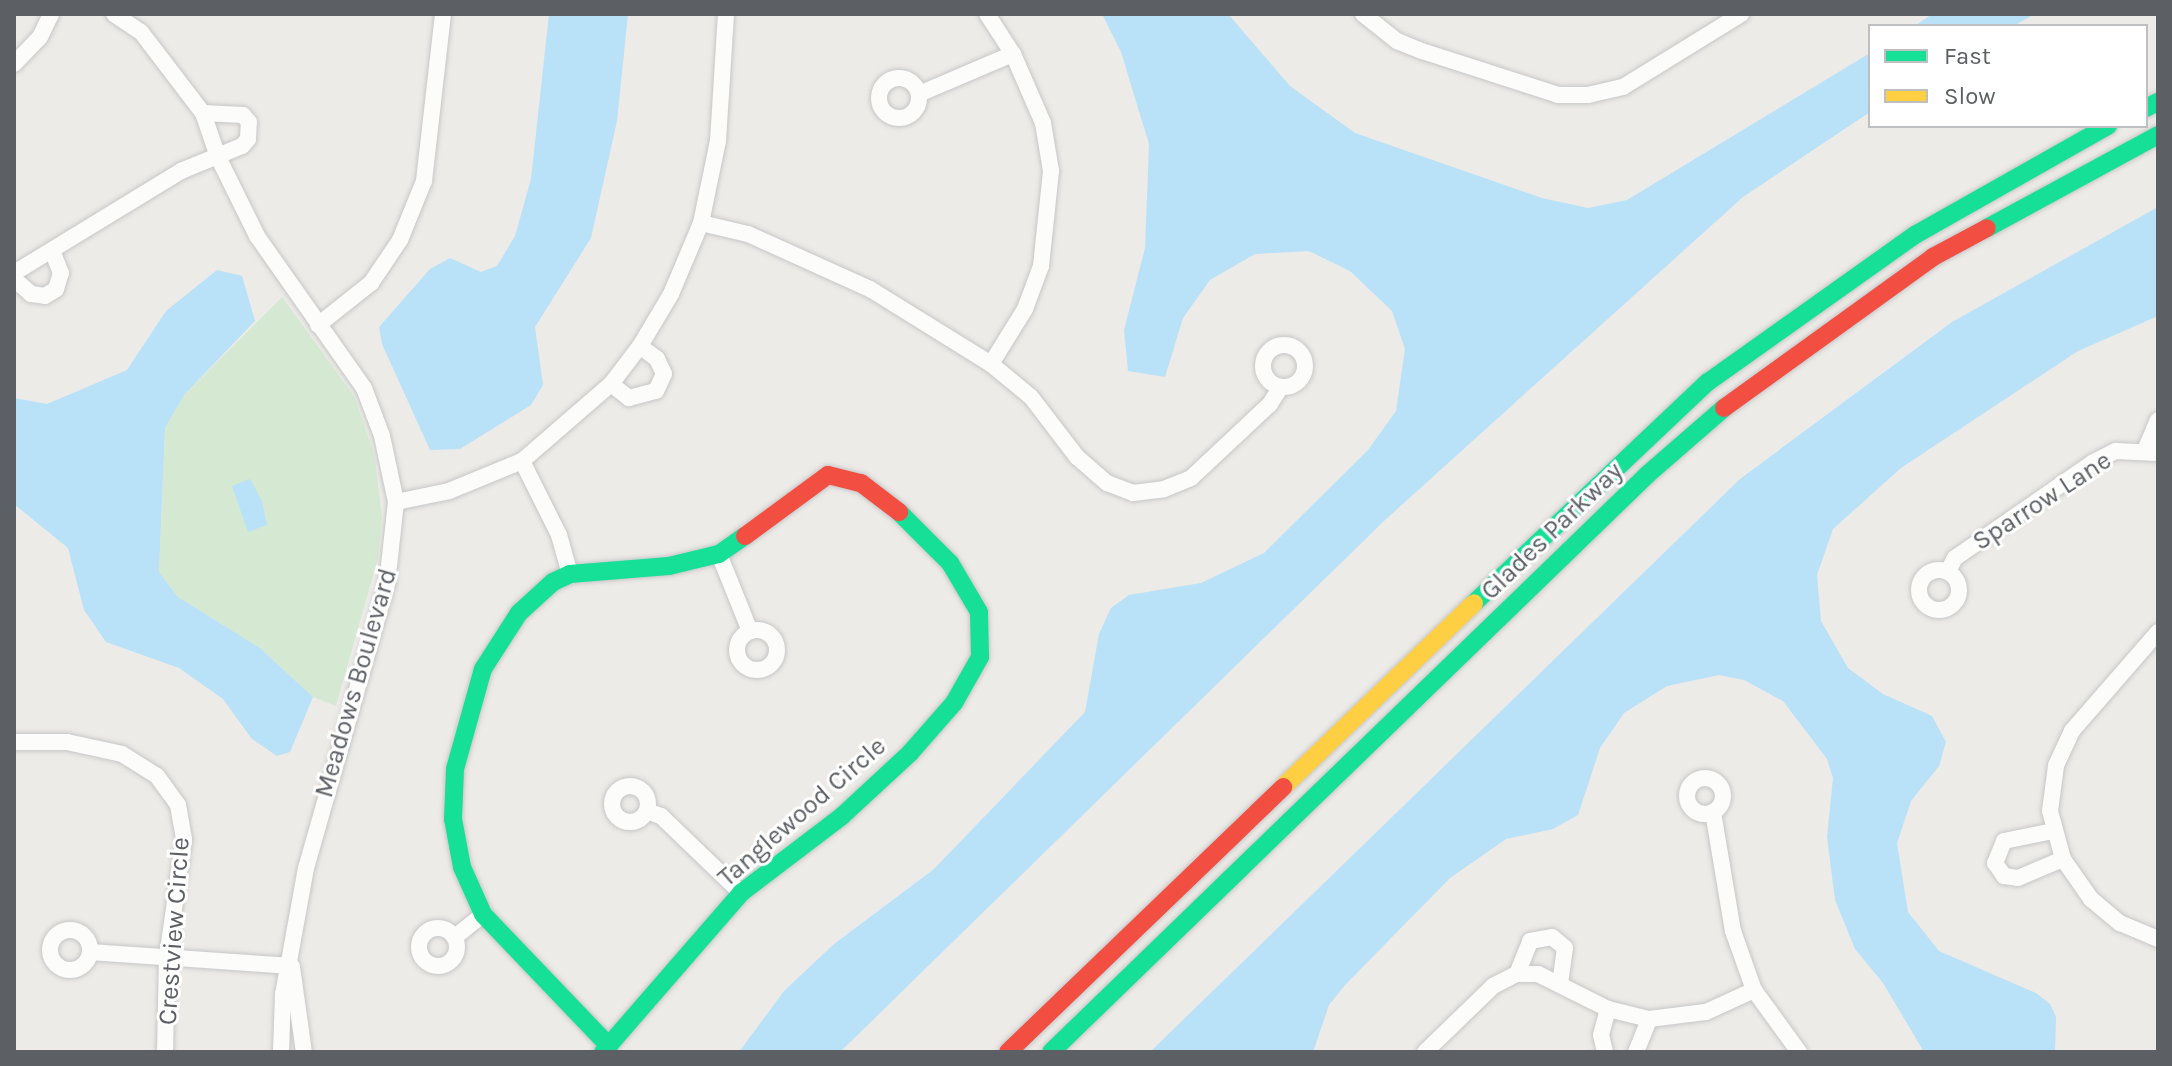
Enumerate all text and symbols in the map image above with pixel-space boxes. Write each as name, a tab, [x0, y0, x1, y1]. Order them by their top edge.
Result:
legend	[1868, 24, 2148, 128]
text: Fast	[1944, 42, 1991, 70]
text: Slow	[1944, 82, 1996, 110]
street label: Sparrow Lane	[1967, 445, 2117, 557]
street label: Glades Parkway	[1475, 456, 1629, 606]
street label: Meadows Boulevard	[308, 565, 404, 801]
street label: Tanglewood Circle	[712, 731, 892, 893]
street label: Crestview Circle	[152, 836, 196, 1026]

